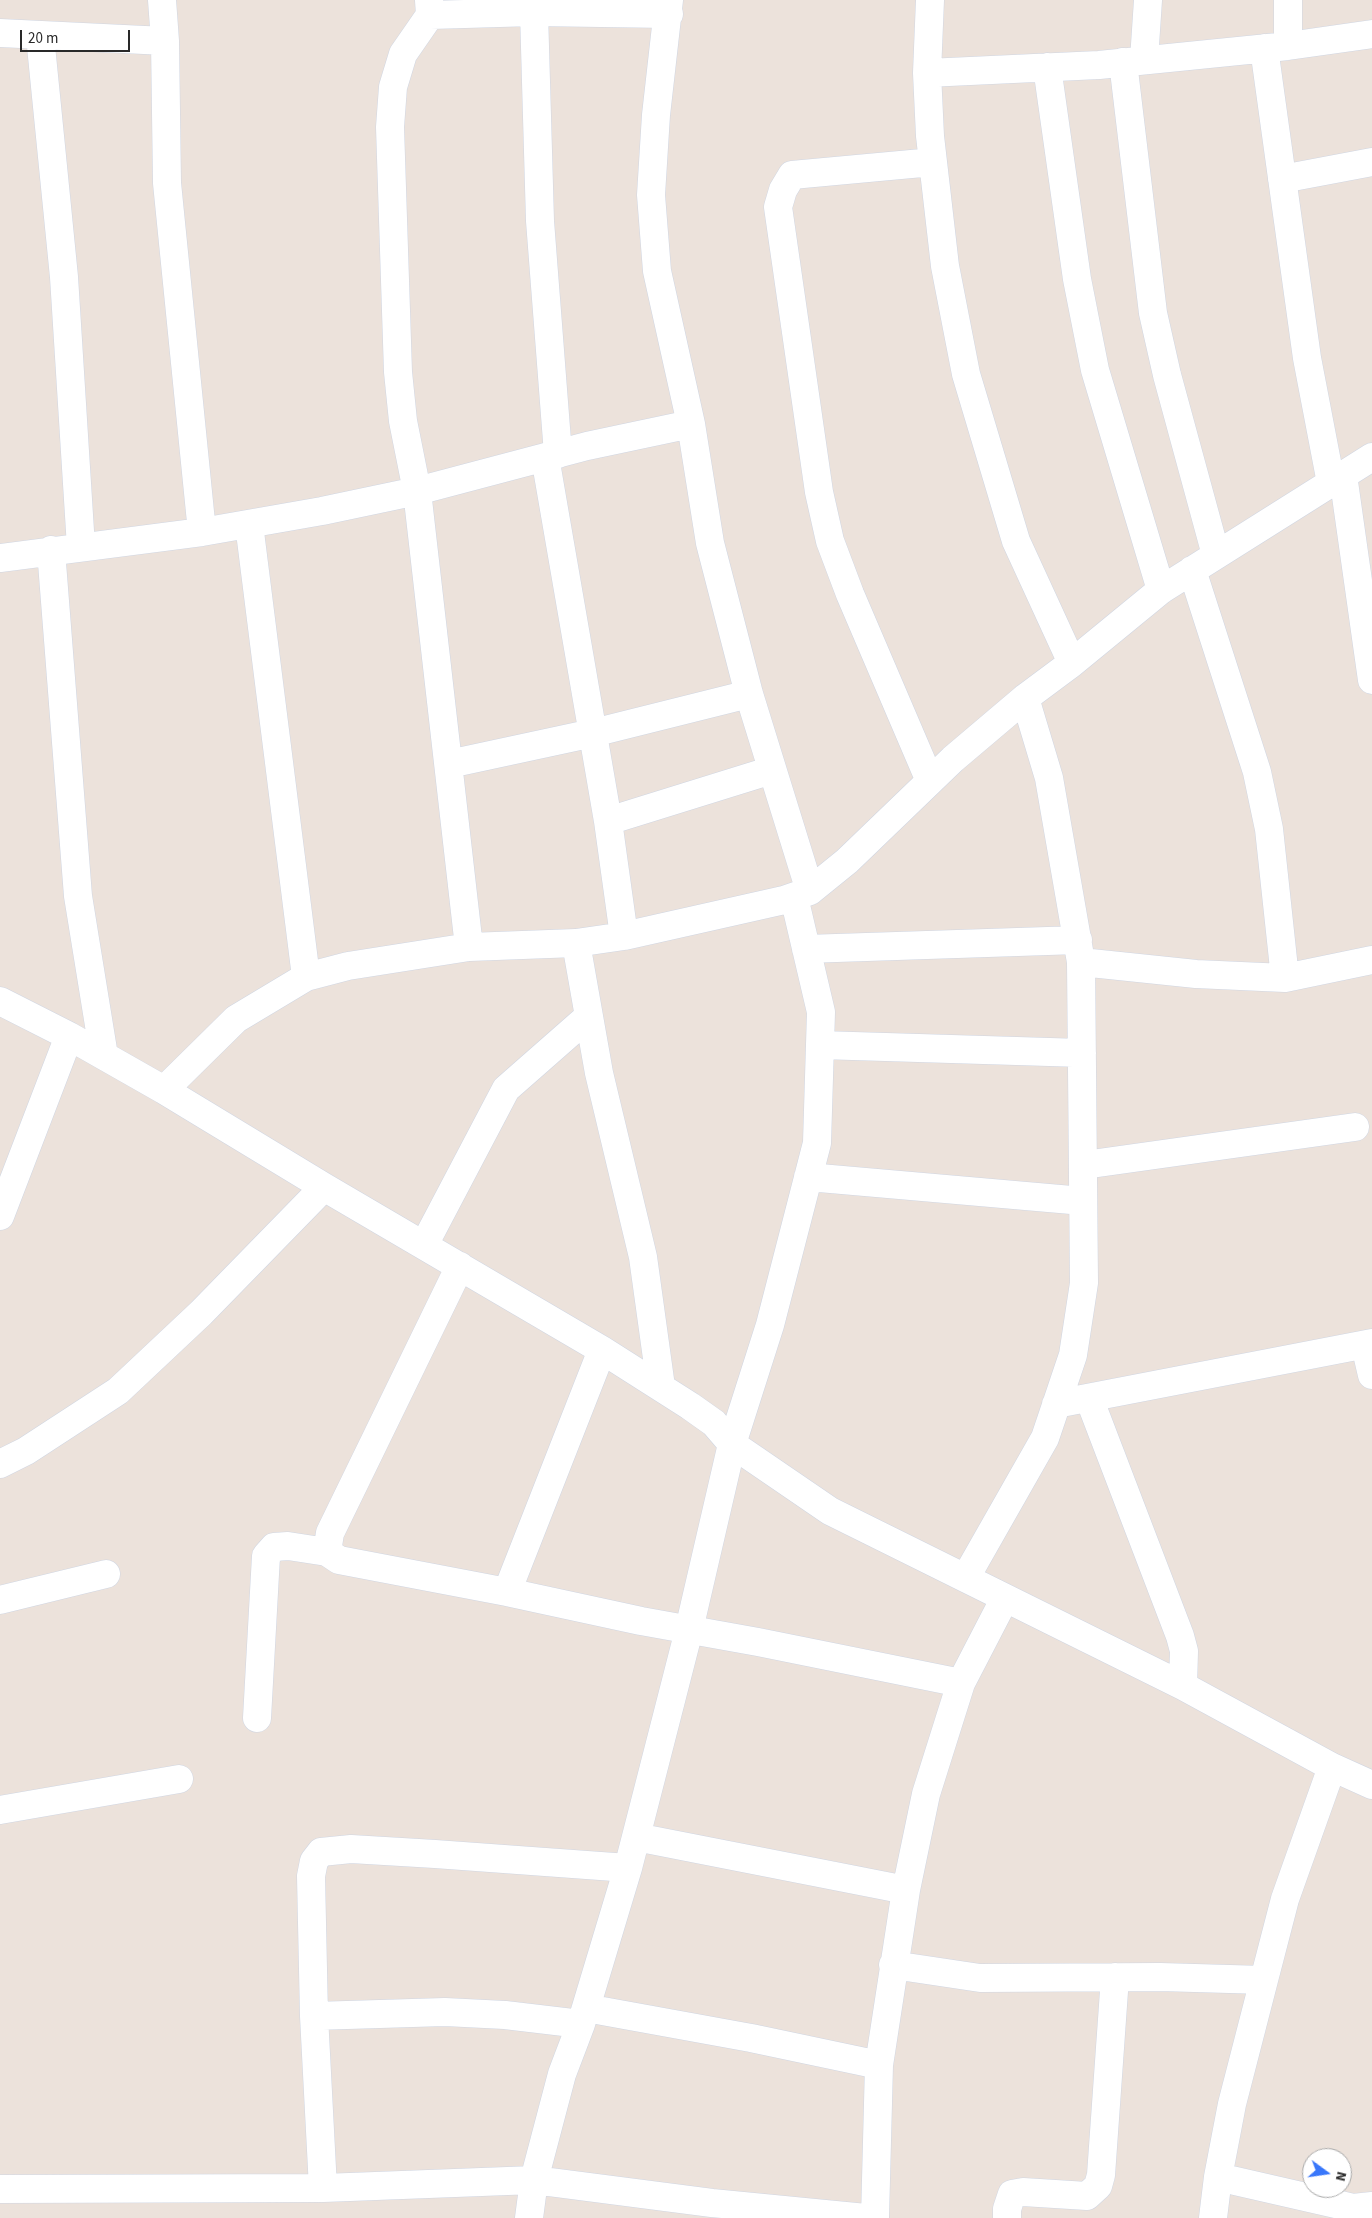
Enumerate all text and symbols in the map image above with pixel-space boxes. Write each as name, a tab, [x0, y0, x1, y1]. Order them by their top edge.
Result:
scale bar	[22, 20, 132, 52]
text: 20 m	[28, 28, 58, 49]
north arrow	[1302, 2148, 1352, 2198]
text: N	[1330, 2169, 1351, 2183]

